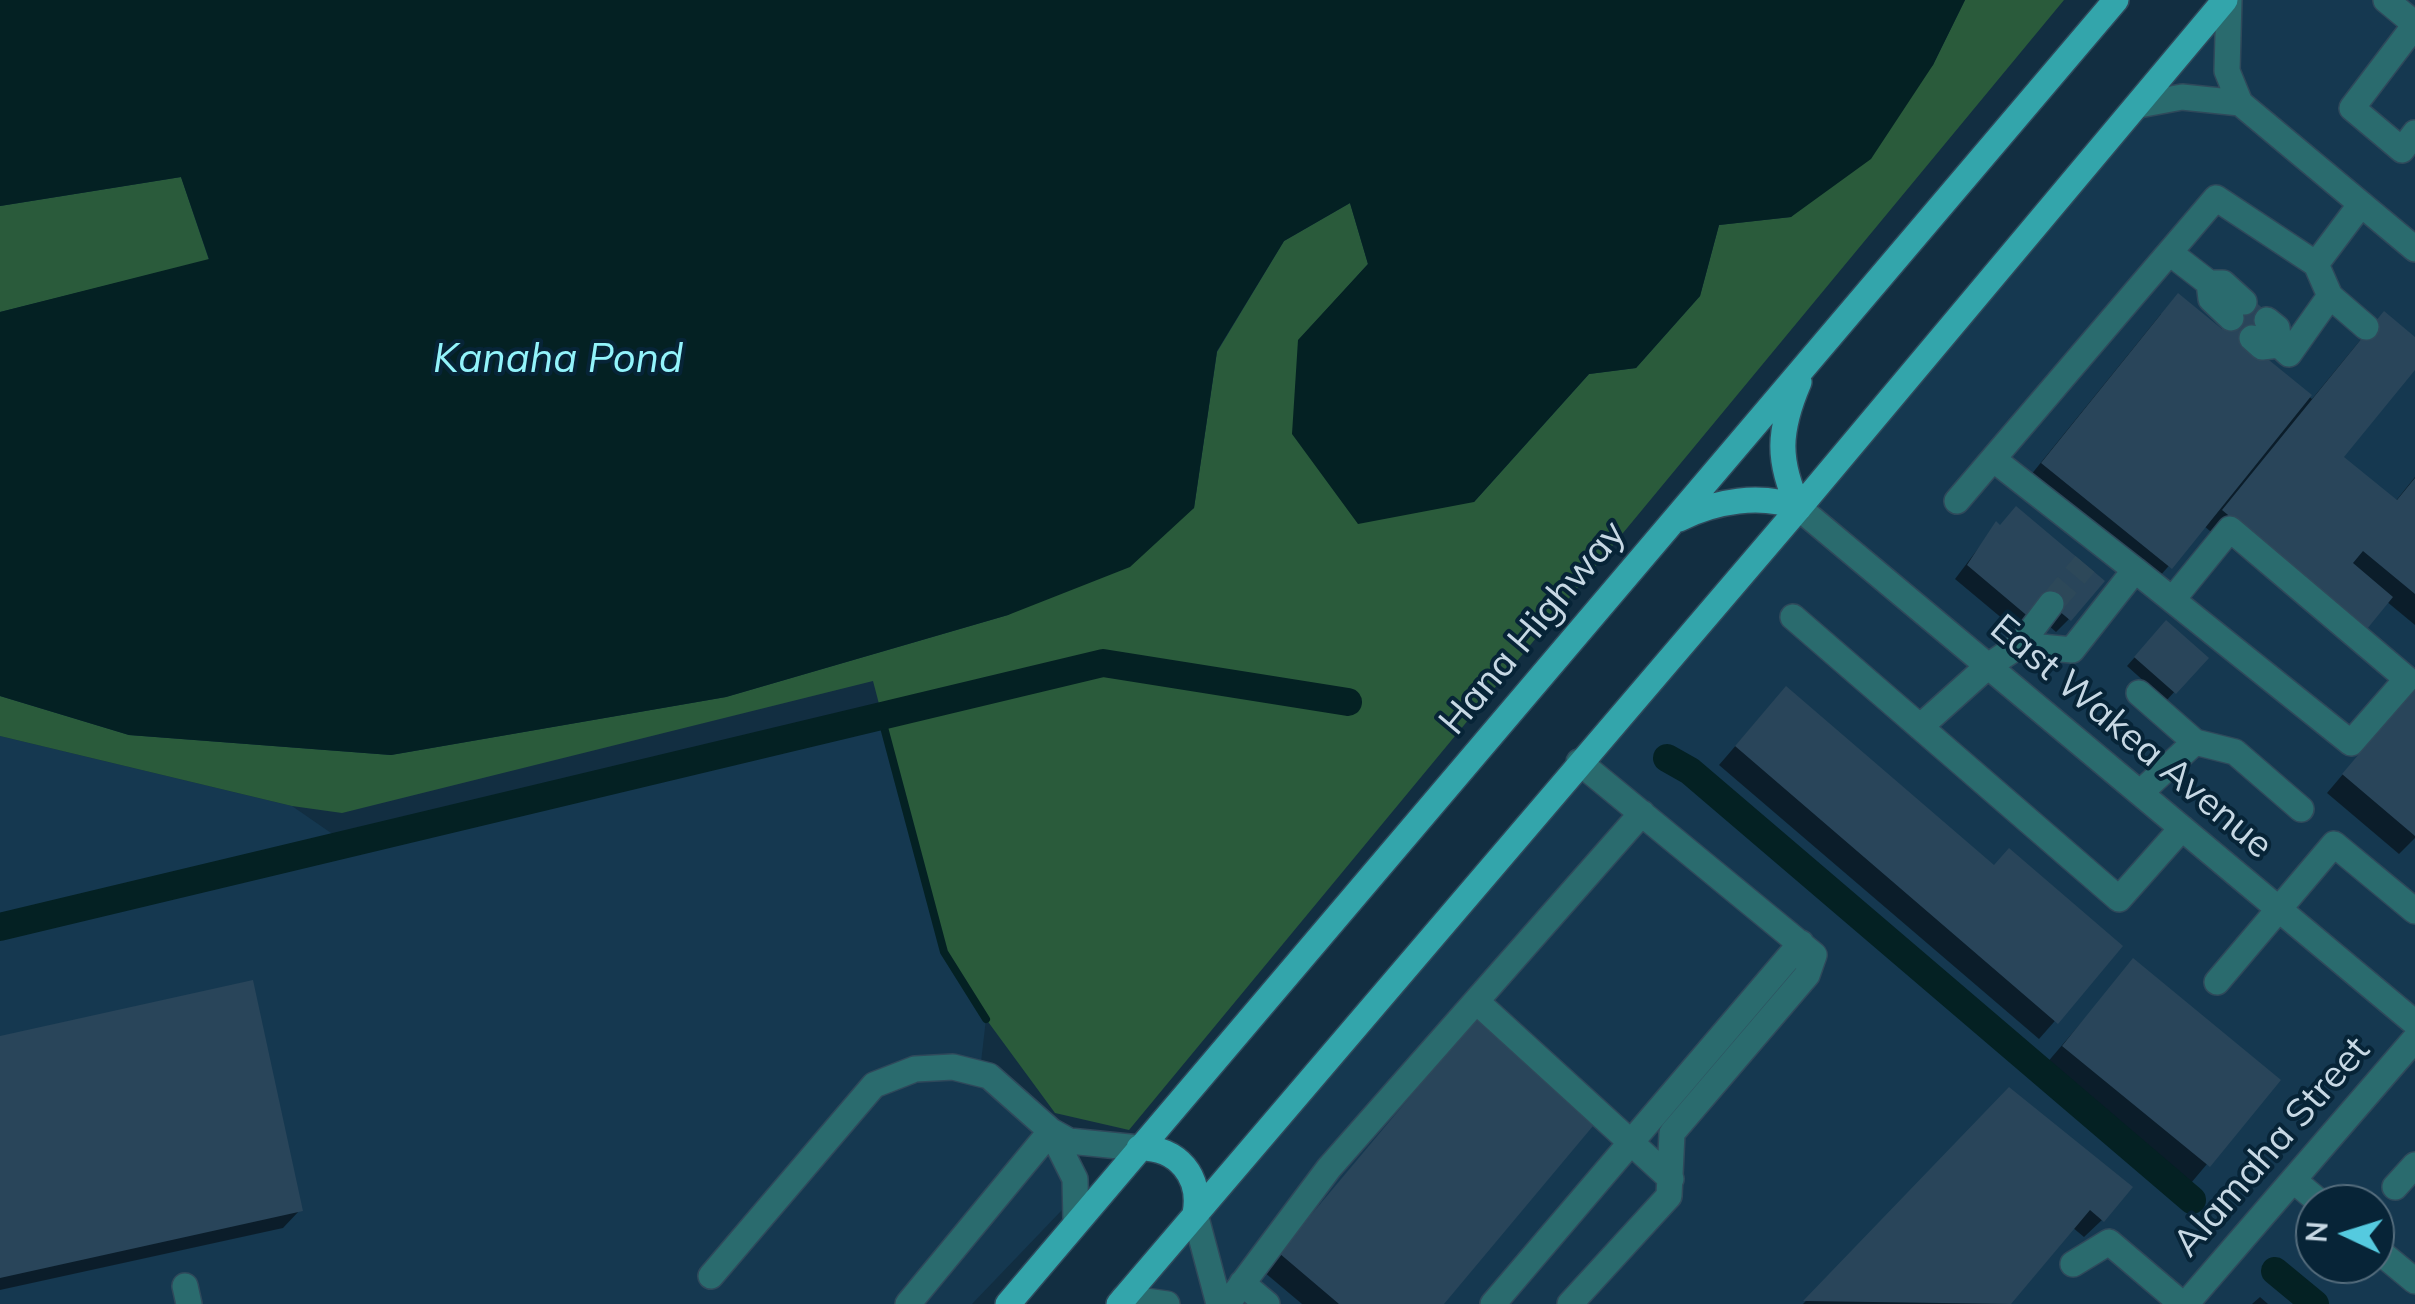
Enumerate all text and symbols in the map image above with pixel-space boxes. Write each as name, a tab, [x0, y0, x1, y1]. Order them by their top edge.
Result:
water label: Kanaha Pond	[433, 336, 683, 384]
street label: Hana Highway	[1430, 512, 1636, 744]
street label: East Wakea Avenue	[1981, 606, 2281, 868]
street label: Alamaha Street	[2164, 1028, 2380, 1266]
north arrow	[2295, 1184, 2395, 1284]
text: N	[2298, 1220, 2335, 1244]

